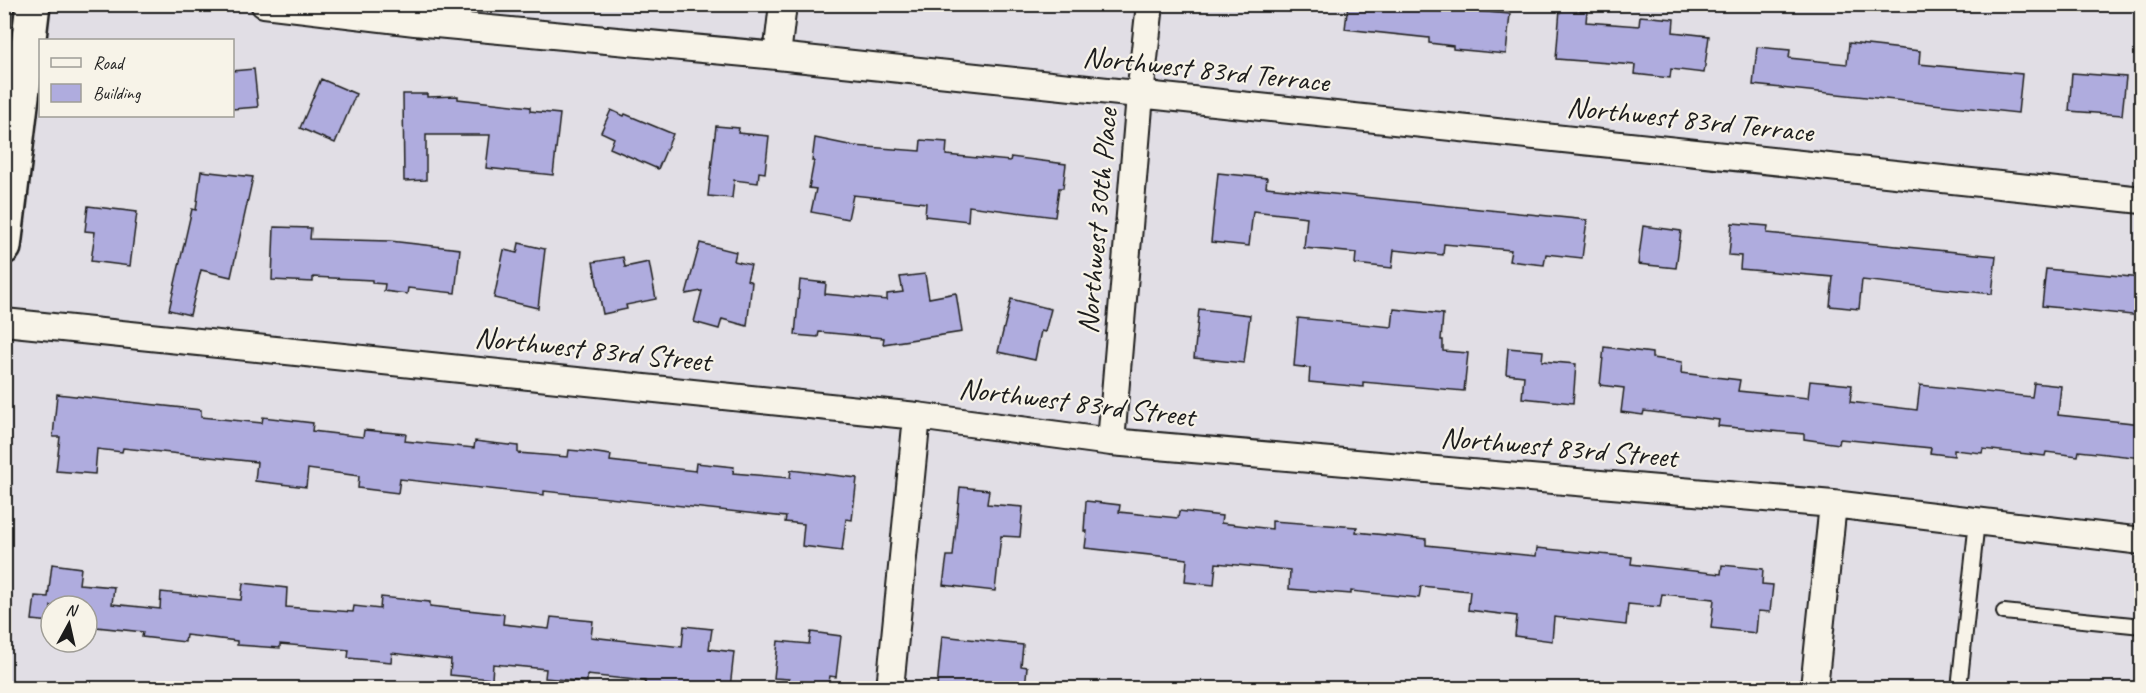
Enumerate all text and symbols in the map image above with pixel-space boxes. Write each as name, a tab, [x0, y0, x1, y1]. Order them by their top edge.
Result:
street label: Northwest 83rd Terrace	[1081, 37, 1333, 101]
legend	[39, 39, 234, 117]
text: Road	[93, 52, 126, 74]
text: Building	[93, 82, 142, 104]
street label: Northwest 83rd Terrace	[1565, 87, 1817, 151]
street label: Northwest 30th Place	[1068, 105, 1126, 335]
street label: Northwest 83rd Street	[473, 318, 716, 381]
street label: Northwest 83rd Street	[957, 369, 1200, 436]
street label: Northwest 83rd Street	[1439, 418, 1682, 477]
north arrow	[39, 594, 99, 654]
text: N	[65, 600, 80, 621]

